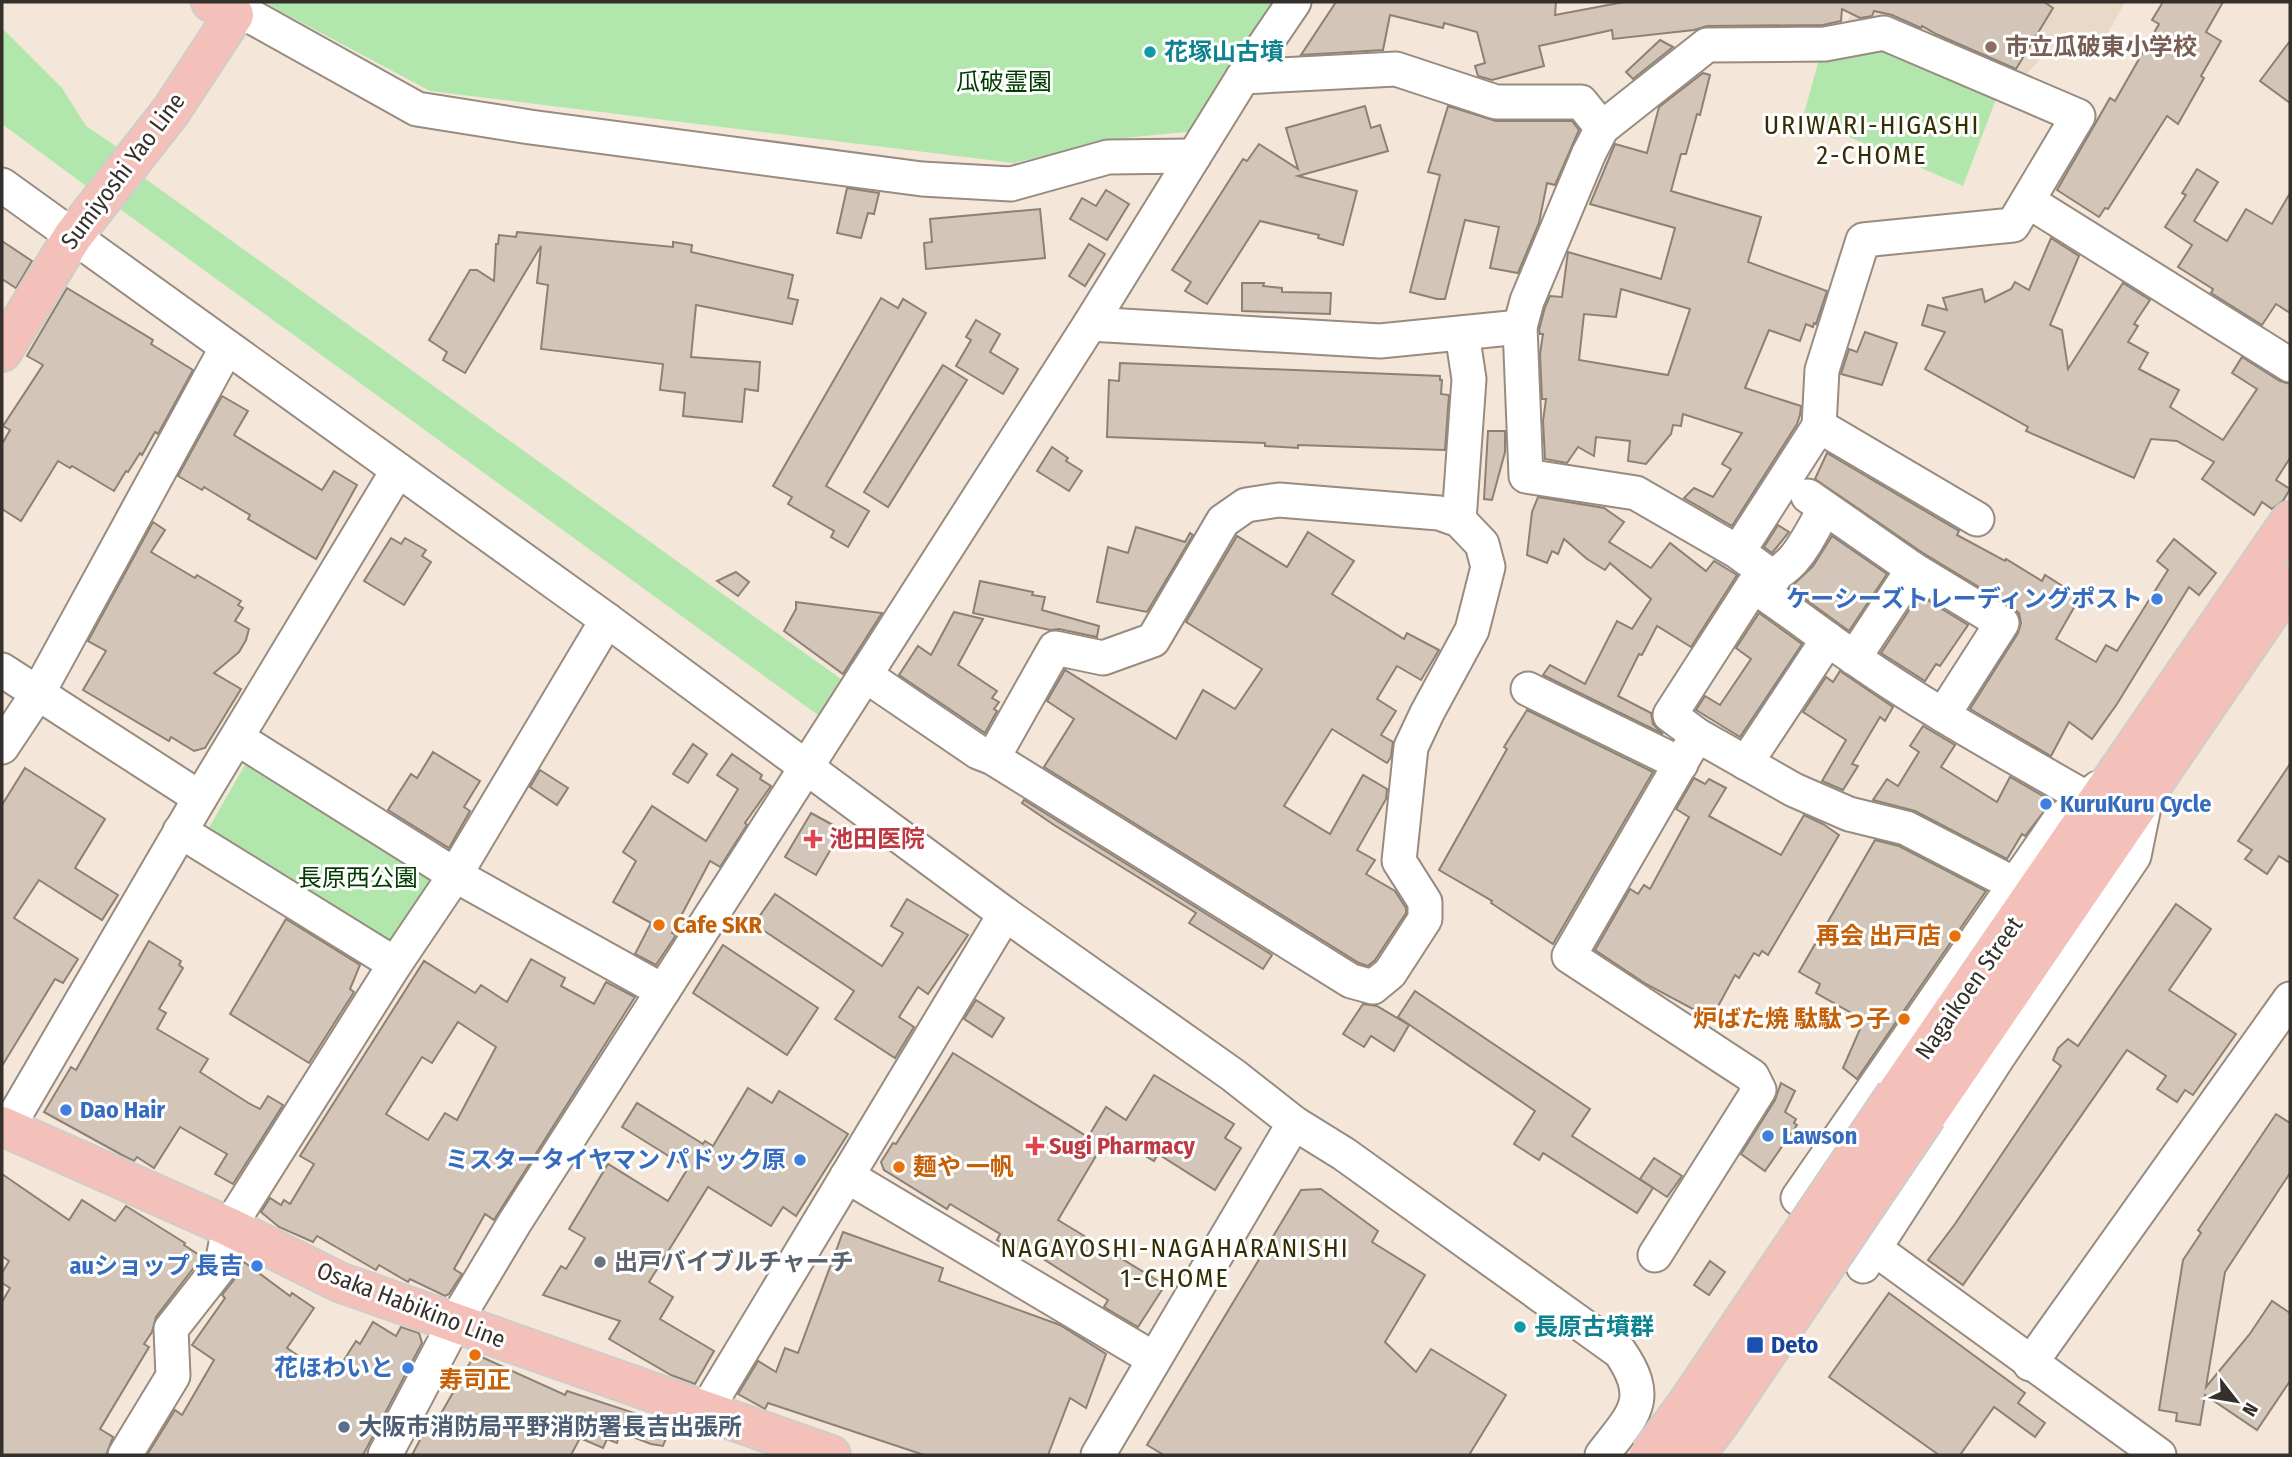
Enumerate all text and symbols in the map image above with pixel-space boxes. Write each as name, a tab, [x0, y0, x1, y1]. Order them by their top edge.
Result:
place label: 市立瓜破東小学校	[2005, 33, 2197, 61]
place label: 花塚山古墳	[1164, 38, 1284, 66]
marker: 市立瓜破東小学校	[1983, 39, 1999, 55]
marker: 花塚山古墳	[1142, 44, 1158, 60]
park label: 瓜破霊園	[956, 68, 1052, 96]
street label: Sumiyoshi Yao Line	[55, 87, 191, 255]
district label: URIWARI-HIGASHI 2-CHOME	[1764, 110, 1980, 171]
place label: ケーシーズトレーディングポスト	[1786, 585, 2143, 613]
marker: ケーシーズトレーディングポスト	[2149, 591, 2165, 607]
place label: KuruKuru Cycle	[2060, 790, 2211, 818]
marker: KuruKuru Cycle	[2038, 796, 2054, 812]
place label: 池田医院	[829, 825, 925, 853]
marker: 池田医院	[803, 829, 823, 849]
park label: 長原西公園	[298, 864, 418, 892]
place label: Cafe SKR	[673, 911, 762, 939]
street label: Nagaikoen Street	[1909, 911, 2029, 1065]
marker: Cafe SKR	[651, 917, 667, 933]
place label: 再会 出戸店	[1816, 922, 1941, 950]
marker: 再会 出戸店	[1947, 928, 1963, 944]
place label: 炉ばた焼 駄駄っ子	[1693, 1005, 1890, 1033]
marker: 炉ばた焼 駄駄っ子	[1896, 1011, 1912, 1027]
place label: Dao Hair	[80, 1096, 165, 1124]
marker: Dao Hair	[58, 1102, 74, 1118]
place label: Lawson	[1782, 1122, 1857, 1150]
marker: Lawson	[1760, 1128, 1776, 1144]
place label: Sugi Pharmacy	[1049, 1132, 1196, 1160]
marker: Sugi Pharmacy	[1027, 1138, 1043, 1154]
place label: ミスタータイヤマン パドック原	[445, 1146, 786, 1174]
marker: ミスタータイヤマン パドック原	[792, 1152, 808, 1168]
place label: 麺や 一帆	[913, 1153, 1014, 1181]
marker: 麺や 一帆	[891, 1159, 907, 1175]
district label: NAGAYOSHI-NAGAHARANISHI 1-CHOME	[1000, 1233, 1350, 1294]
place label: 出戸バイブルチャーチ	[614, 1248, 854, 1276]
place label: auショップ 長吉	[70, 1252, 243, 1280]
marker: 出戸バイブルチャーチ	[592, 1254, 608, 1270]
street label: Osaka Habikino Line	[313, 1256, 509, 1354]
marker: auショップ 長吉	[249, 1258, 265, 1274]
place label: 長原古墳群	[1534, 1313, 1654, 1341]
marker: 長原古墳群	[1512, 1319, 1528, 1335]
place label: Deto	[1771, 1331, 1818, 1359]
marker: Deto	[1745, 1335, 1765, 1355]
marker: 寿司正	[467, 1347, 483, 1363]
place label: 花ほわいと	[274, 1354, 394, 1382]
marker: 花ほわいと	[400, 1360, 416, 1376]
place label: 寿司正	[439, 1366, 511, 1394]
north arrow	[2201, 1366, 2271, 1436]
text: N	[2237, 1399, 2263, 1420]
place label: 大阪市消防局平野消防署長吉出張所	[358, 1413, 742, 1441]
marker: 大阪市消防局平野消防署長吉出張所	[336, 1419, 352, 1435]

